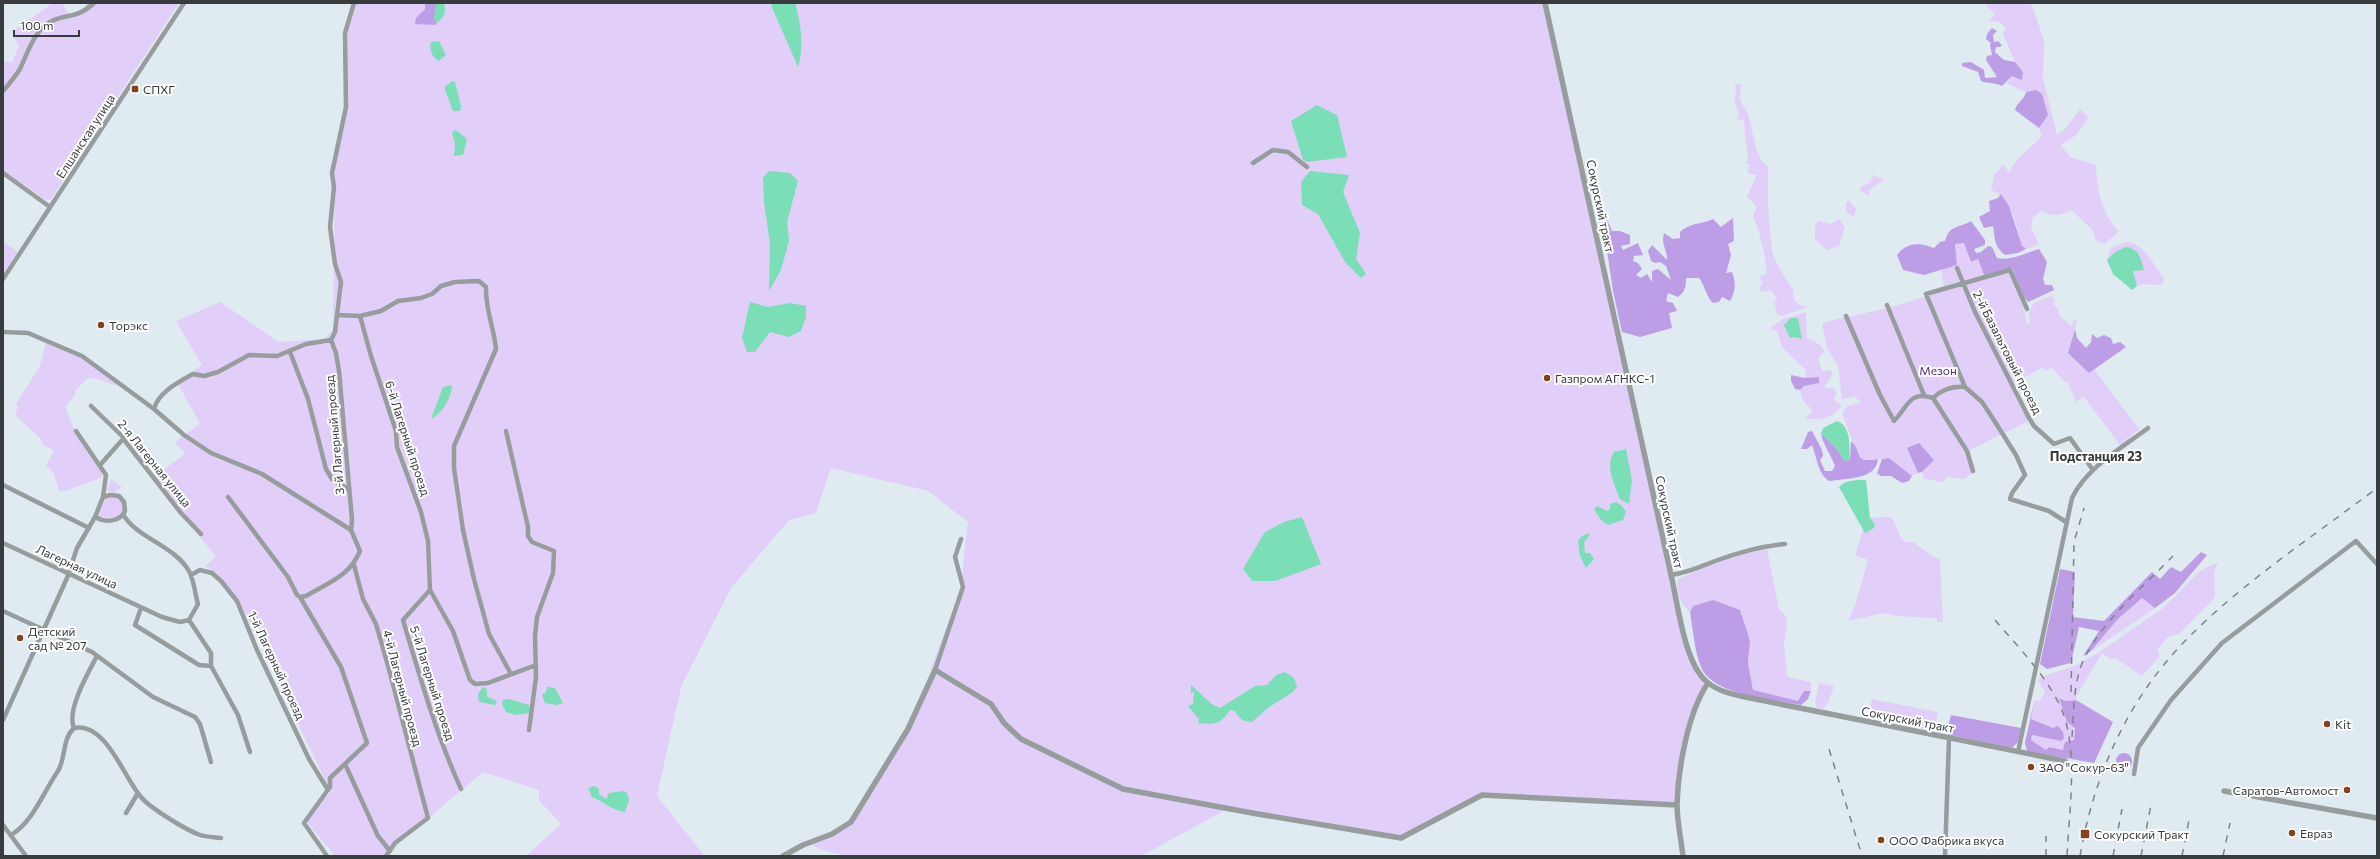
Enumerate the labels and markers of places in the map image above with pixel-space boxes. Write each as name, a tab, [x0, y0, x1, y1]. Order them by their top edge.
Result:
place label: СПХГ	[143, 82, 175, 96]
marker: СПХГ	[130, 84, 140, 94]
place label: Торэкс	[109, 318, 148, 332]
marker: Торэкс	[96, 320, 106, 330]
place label: Газпром АГНКС-1	[1555, 371, 1655, 385]
marker: Газпром АГНКС-1	[1542, 373, 1552, 383]
place label: Детский сад № 207	[28, 624, 87, 652]
marker: Детский сад № 207	[15, 633, 25, 643]
place label: Kit	[2335, 717, 2351, 731]
marker: Kit	[2322, 719, 2332, 729]
place label: ЗАО "Сокур-63"	[2039, 760, 2129, 774]
marker: ЗАО "Сокур-63"	[2026, 762, 2036, 772]
place label: Саратов-Автомост	[2233, 783, 2339, 797]
marker: Саратов-Автомост	[2342, 785, 2352, 795]
place label: Евраз	[2300, 826, 2333, 840]
place label: Сокурский Тракт	[2094, 827, 2190, 841]
marker: Сокурский Тракт	[2079, 828, 2091, 840]
marker: Евраз	[2287, 828, 2297, 838]
place label: ООО Фабрика вкуса	[1889, 833, 2004, 847]
marker: ООО Фабрика вкуса	[1876, 835, 1886, 845]

